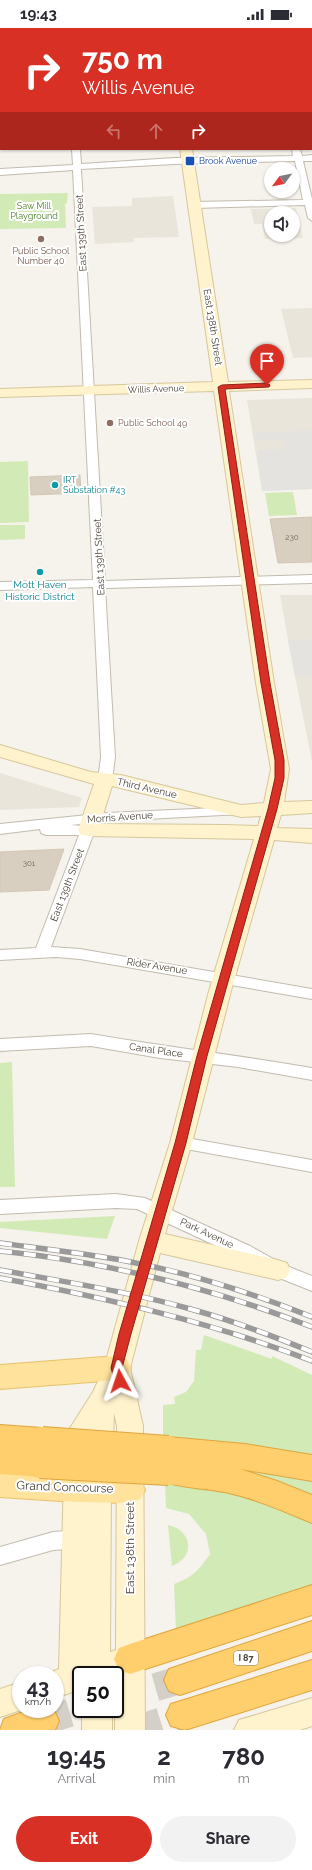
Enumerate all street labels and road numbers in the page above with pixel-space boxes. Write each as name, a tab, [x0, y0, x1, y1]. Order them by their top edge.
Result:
street label: East 139th Street	[73, 194, 89, 272]
street label: East 138th Street	[202, 288, 225, 367]
street label: Willis Avenue	[128, 383, 185, 395]
street label: East 139th Street	[91, 518, 107, 596]
street label: Third Avenue	[116, 776, 178, 800]
street label: Morris Avenue	[87, 809, 153, 825]
street label: East 139th Street	[48, 846, 86, 923]
street label: Rider Avenue	[126, 956, 188, 976]
street label: Canal Place	[128, 1041, 184, 1059]
street label: Park Avenue	[178, 1216, 236, 1250]
street label: Grand Concourse	[16, 1478, 114, 1496]
street label: East 138th Street	[123, 1502, 137, 1594]
road number: I 87	[234, 1651, 258, 1665]

